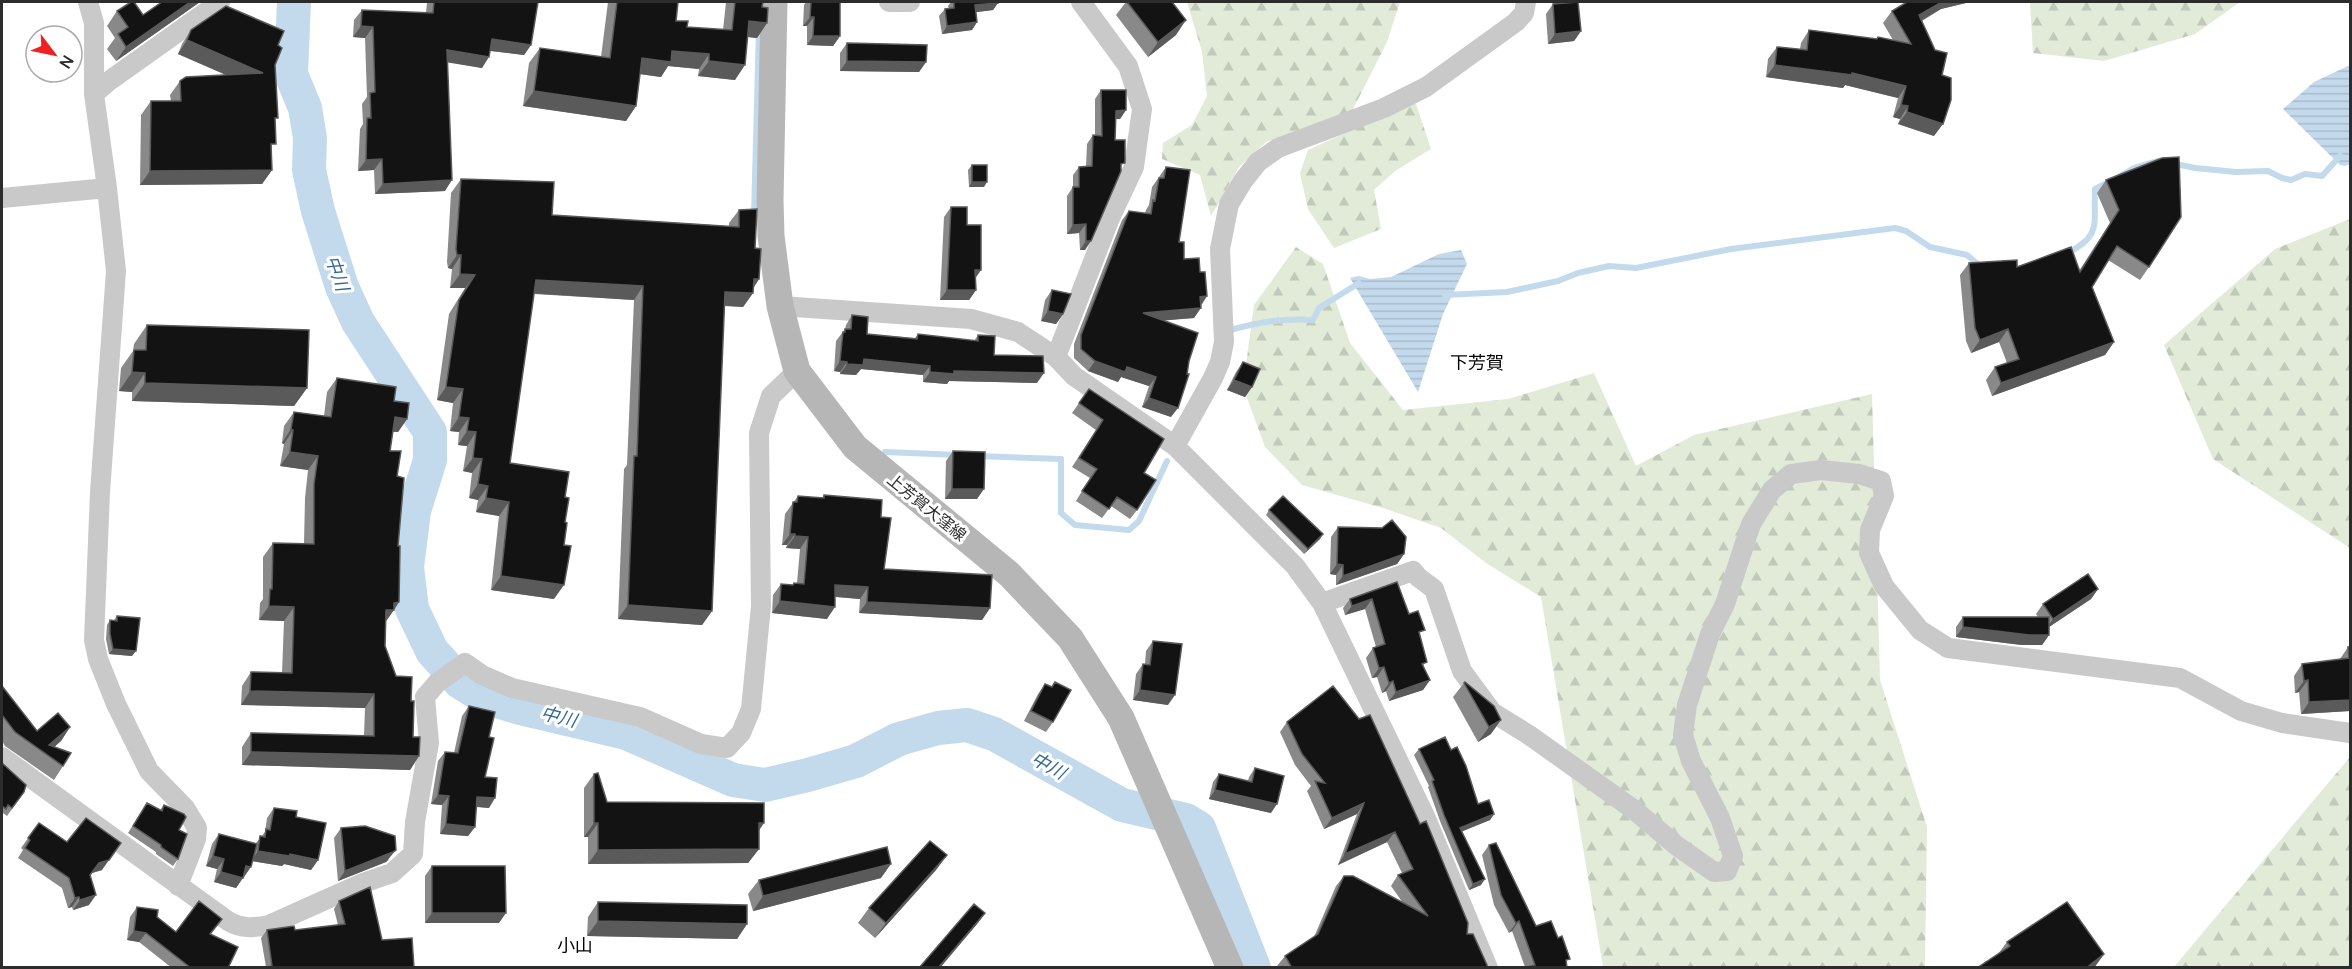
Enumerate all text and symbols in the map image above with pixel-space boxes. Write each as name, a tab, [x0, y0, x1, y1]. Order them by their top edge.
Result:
north arrow	[24, 24, 84, 84]
text: N	[54, 51, 79, 73]
water label: 中川	[321, 252, 356, 296]
district label: 下芳賀	[1450, 350, 1504, 374]
street label: 上芳賀大窪線	[883, 468, 971, 546]
water label: 中川	[539, 700, 581, 732]
water label: 中川	[1027, 746, 1072, 785]
district label: 小山	[557, 933, 593, 957]

